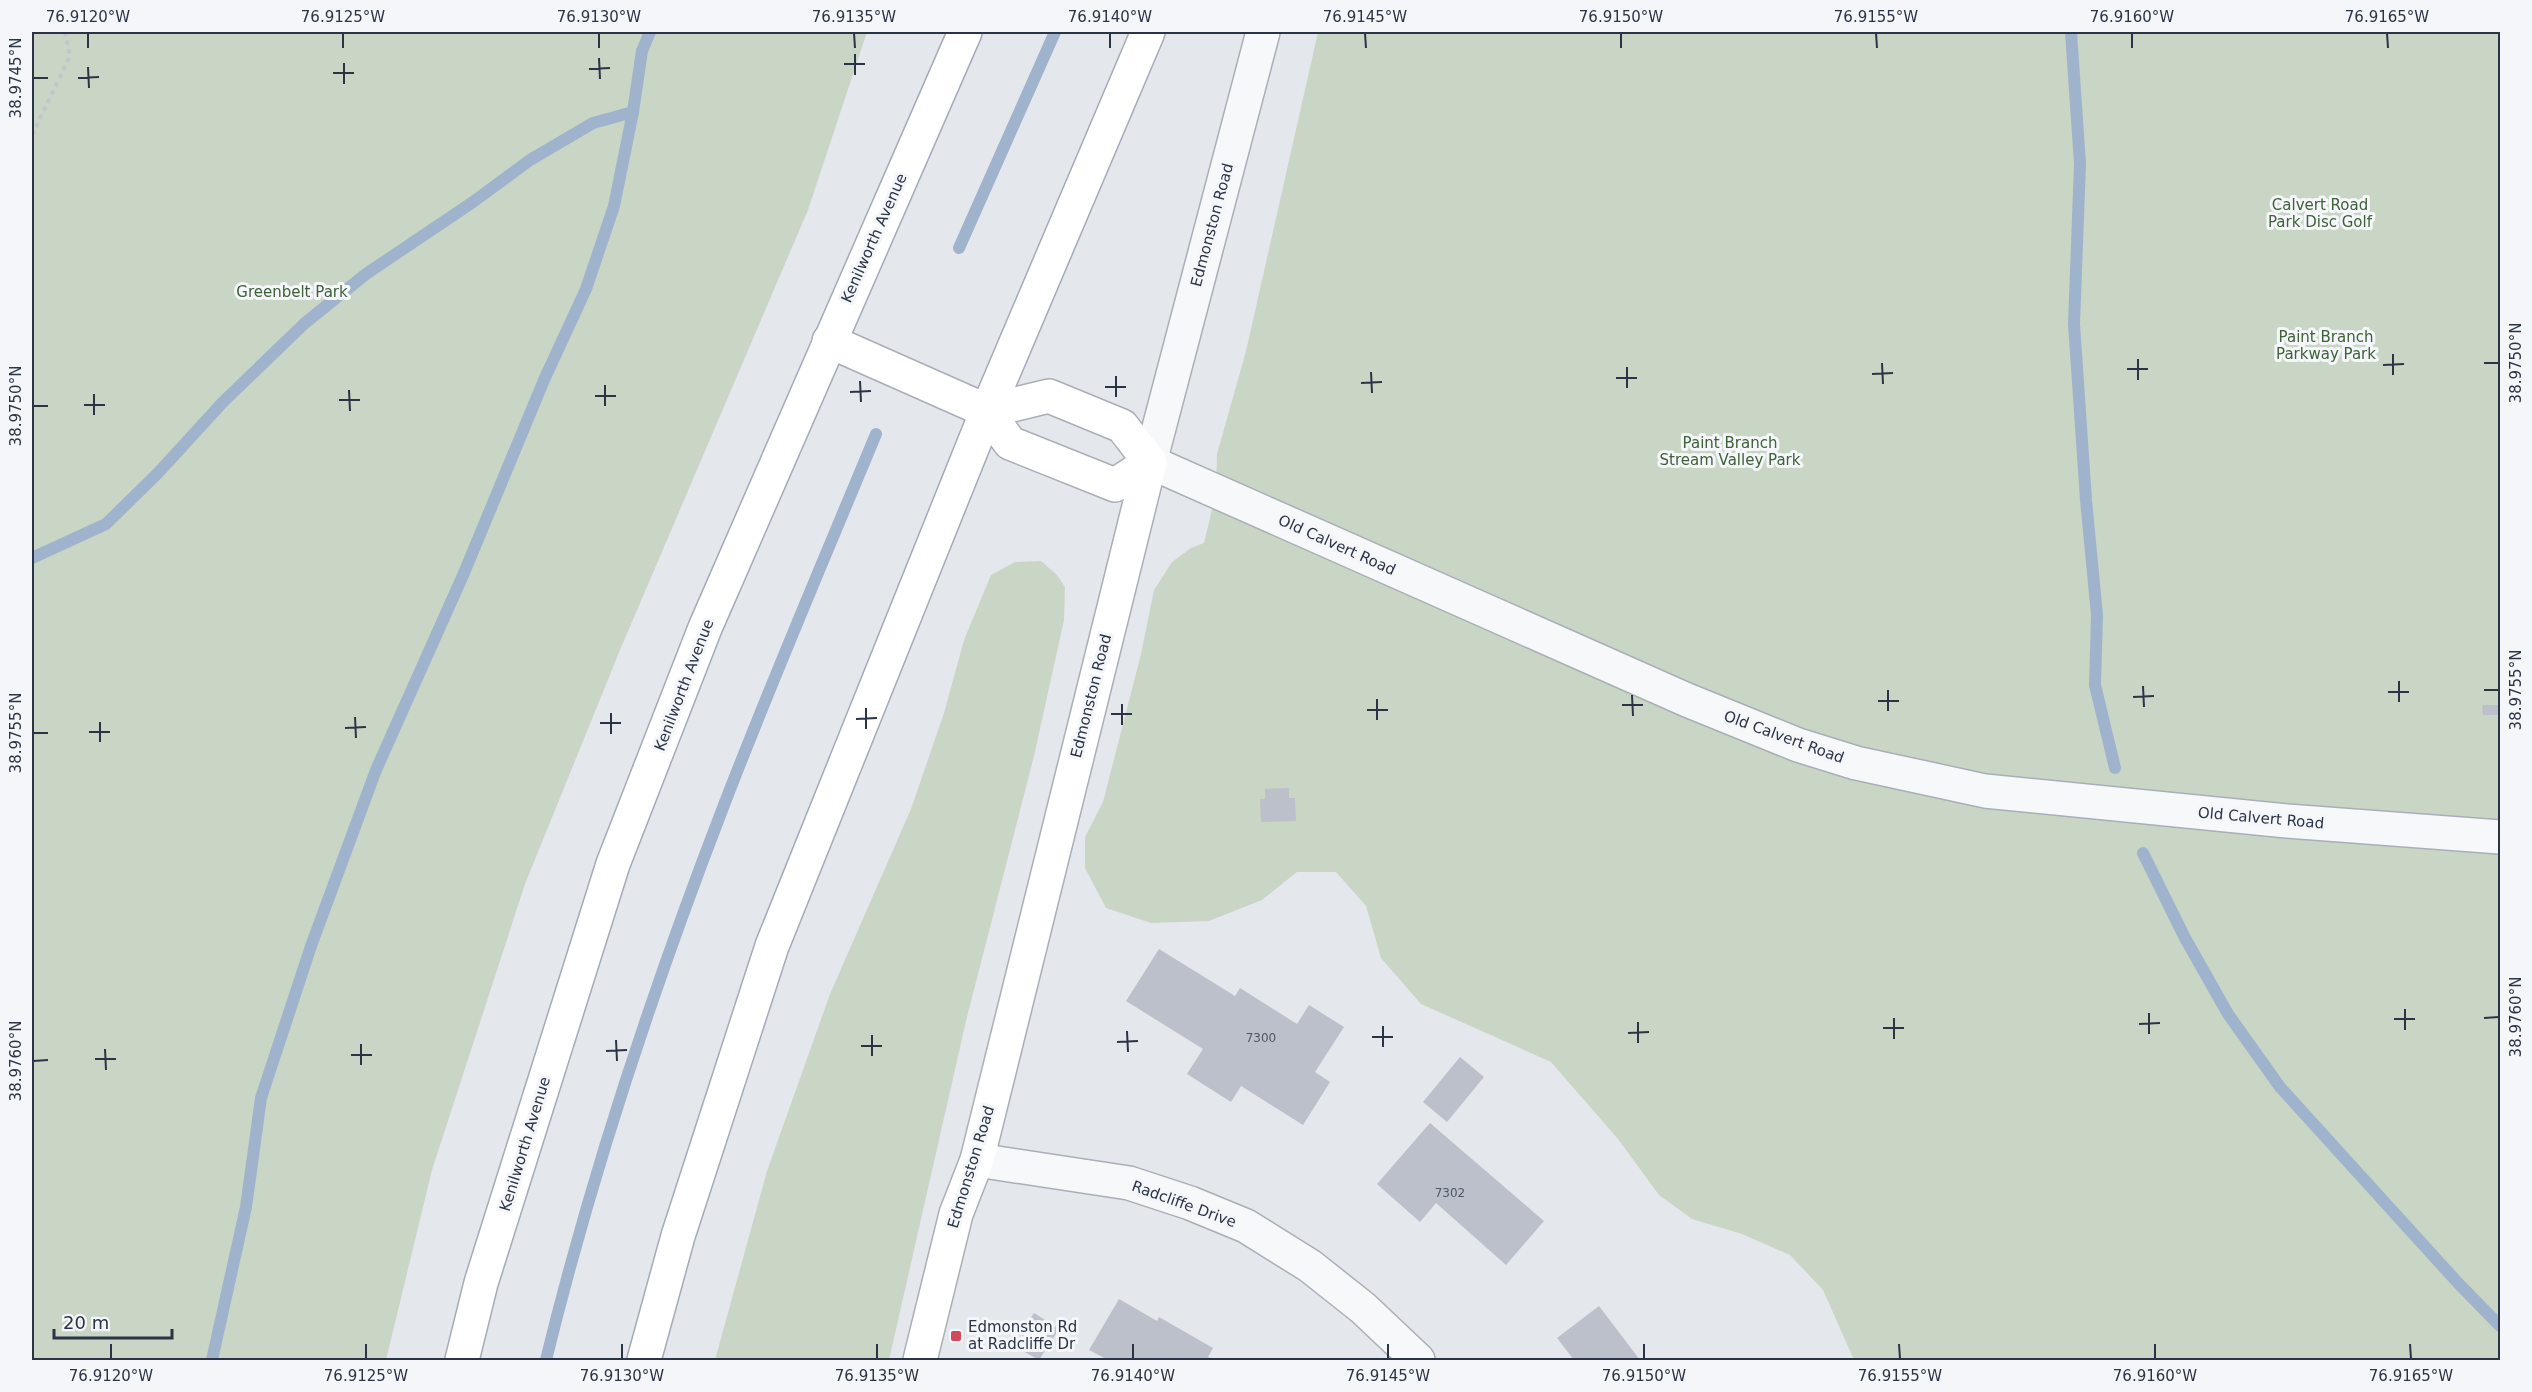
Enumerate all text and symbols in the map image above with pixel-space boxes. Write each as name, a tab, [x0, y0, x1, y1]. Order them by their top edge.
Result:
text: 76.9120°W	[46, 8, 130, 26]
text: 76.9125°W	[301, 8, 385, 26]
text: 76.9130°W	[557, 8, 641, 26]
text: 76.9135°W	[812, 8, 896, 26]
text: 76.9140°W	[1068, 8, 1152, 26]
text: 76.9145°W	[1323, 8, 1407, 26]
text: 76.9150°W	[1579, 8, 1663, 26]
text: 76.9155°W	[1834, 8, 1918, 26]
text: 76.9160°W	[2090, 8, 2174, 26]
text: 76.9165°W	[2345, 8, 2429, 26]
text: 38.9745°N	[7, 38, 25, 118]
street label: Edmonston Road	[1187, 161, 1237, 289]
street label: Kenilworth Avenue	[837, 171, 911, 305]
park label: Calvert Road Park Disc Golf	[2268, 196, 2373, 231]
park label: Greenbelt Park	[236, 283, 348, 301]
text: 38.9750°N	[2507, 323, 2525, 403]
park label: Paint Branch Parkway Park	[2276, 328, 2376, 363]
text: 38.9750°N	[7, 366, 25, 446]
park label: Paint Branch Stream Valley Park	[1660, 434, 1801, 469]
street label: Old Calvert Road	[1275, 511, 1399, 579]
street label: Kenilworth Avenue	[651, 617, 717, 753]
street label: Edmonston Road	[1067, 632, 1115, 760]
text: 38.9755°N	[2507, 650, 2525, 730]
text: 38.9755°N	[7, 693, 25, 773]
street label: Old Calvert Road	[1721, 707, 1847, 767]
street label: Old Calvert Road	[2197, 804, 2325, 832]
text: 38.9760°N	[2507, 977, 2525, 1057]
text: 38.9760°N	[7, 1021, 25, 1101]
house number: 7300	[1246, 1031, 1276, 1045]
street label: Kenilworth Avenue	[496, 1075, 554, 1213]
street label: Edmonston Road	[944, 1104, 998, 1230]
street label: Radcliffe Drive	[1129, 1177, 1239, 1231]
house number: 7302	[1435, 1186, 1465, 1200]
scale bar	[54, 1302, 172, 1340]
text: 20 m	[63, 1312, 109, 1333]
place label: Edmonston Rd at Radcliffe Dr	[968, 1318, 1077, 1353]
marker: Edmonston Rd at Radcliffe Dr	[949, 1329, 963, 1343]
text: 76.9120°W	[69, 1367, 153, 1385]
text: 76.9125°W	[324, 1367, 408, 1385]
text: 76.9130°W	[580, 1367, 664, 1385]
text: 76.9135°W	[835, 1367, 919, 1385]
text: 76.9140°W	[1091, 1367, 1175, 1385]
text: 76.9145°W	[1346, 1367, 1430, 1385]
text: 76.9150°W	[1602, 1367, 1686, 1385]
text: 76.9155°W	[1858, 1367, 1942, 1385]
text: 76.9160°W	[2113, 1367, 2197, 1385]
text: 76.9165°W	[2369, 1367, 2453, 1385]

